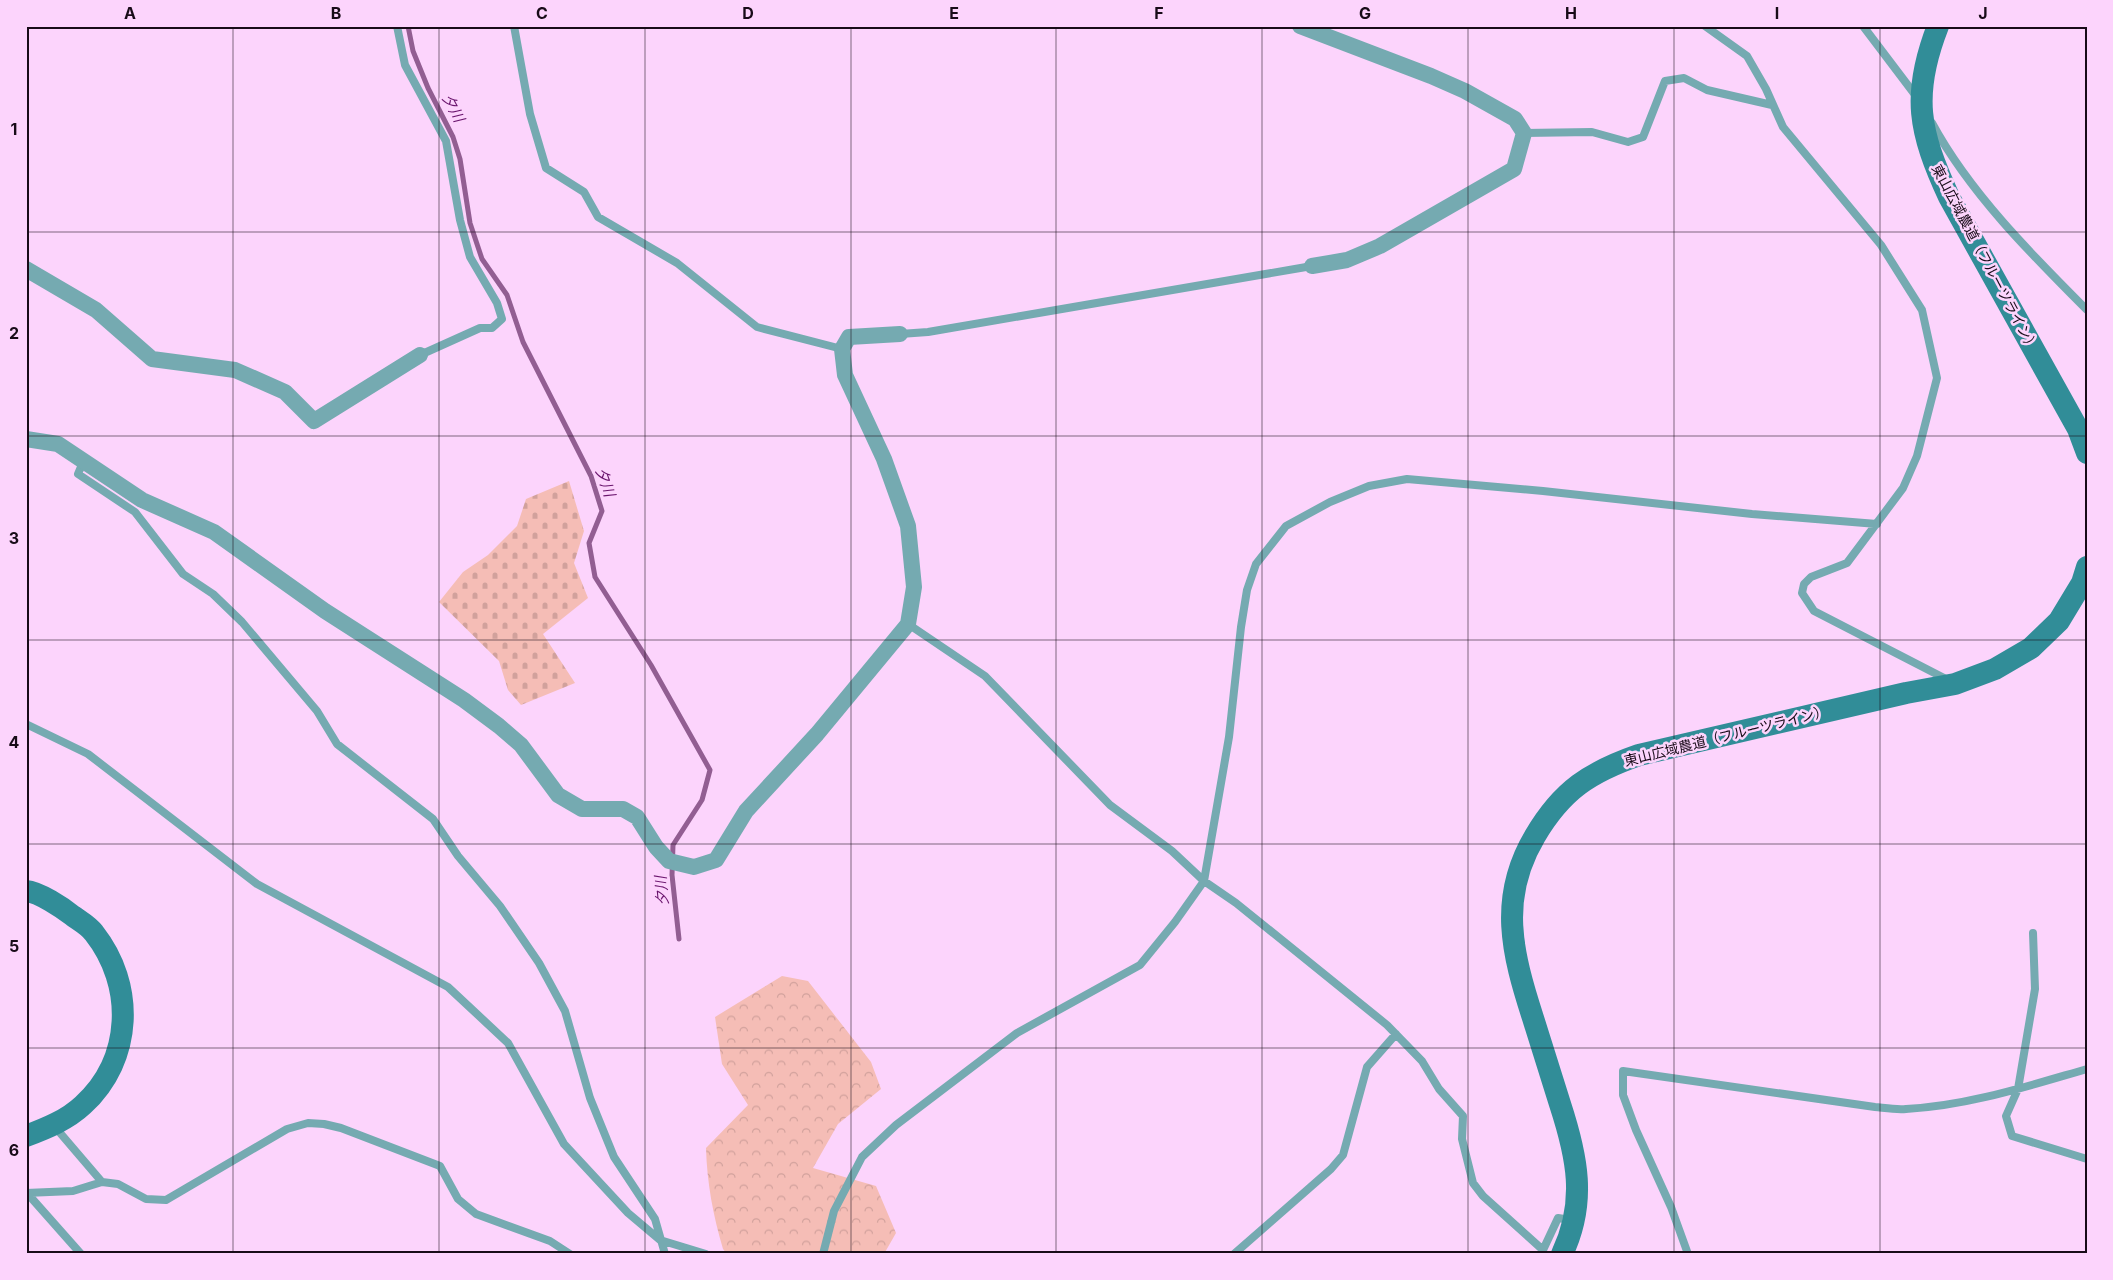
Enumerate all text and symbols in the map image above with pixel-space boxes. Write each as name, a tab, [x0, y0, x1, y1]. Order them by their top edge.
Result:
text: A	[124, 3, 136, 23]
text: B	[331, 3, 341, 23]
text: C	[536, 3, 548, 23]
text: D	[742, 3, 754, 23]
text: E	[949, 3, 959, 23]
text: F	[1154, 3, 1164, 23]
text: G	[1359, 3, 1371, 23]
text: H	[1565, 3, 1577, 23]
text: I	[1775, 3, 1779, 23]
text: J	[1978, 3, 1988, 23]
water label: 夕川	[438, 90, 470, 127]
text: 1	[11, 119, 17, 139]
street label: 東山広域農道（フルーツライン）	[1929, 161, 2042, 354]
text: 2	[9, 323, 19, 343]
water label: 夕川	[591, 464, 620, 501]
text: 3	[9, 528, 19, 548]
street label: 東山広域農道（フルーツライン）	[1622, 702, 1830, 769]
text: 4	[9, 732, 20, 752]
water label: 夕川	[651, 873, 672, 907]
text: 5	[9, 936, 19, 956]
text: 6	[9, 1140, 19, 1160]

